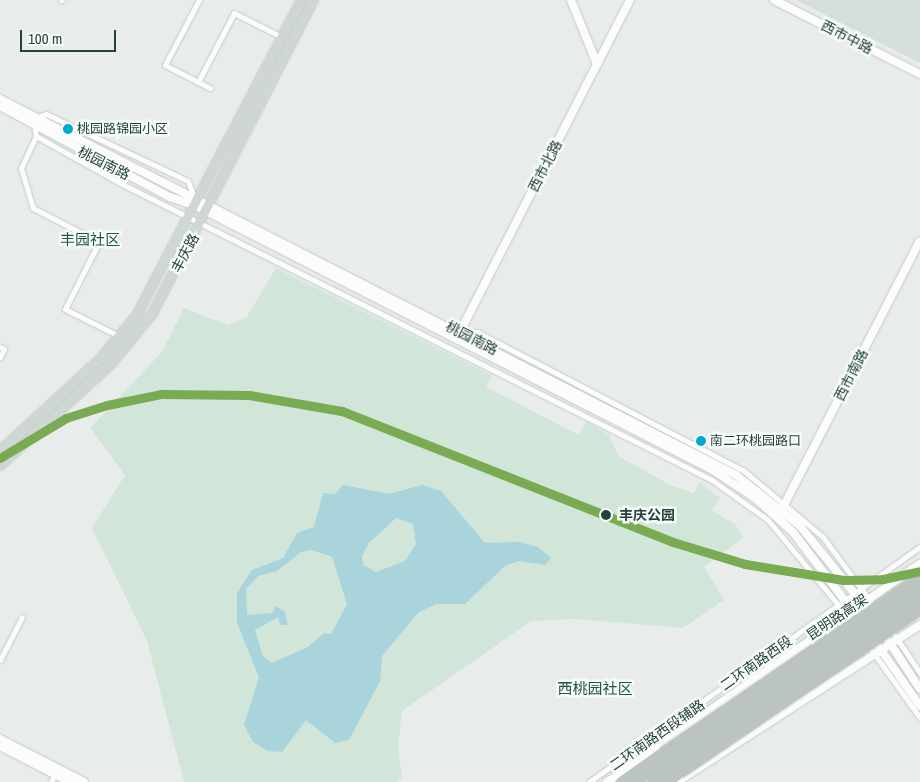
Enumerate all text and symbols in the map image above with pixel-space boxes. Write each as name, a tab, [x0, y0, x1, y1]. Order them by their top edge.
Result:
street label: 西市中路	[818, 17, 876, 57]
scale bar	[22, 20, 119, 52]
text: 100 m	[28, 28, 62, 49]
place label: 桃园路锦园小区	[77, 121, 168, 137]
marker: 桃园路锦园小区	[63, 124, 73, 134]
street label: 西市北路	[525, 137, 565, 195]
street label: 桃园南路	[75, 143, 133, 183]
district label: 丰园社区	[60, 231, 120, 249]
street label: 丰庆路	[168, 231, 202, 275]
street label: 桃园南路	[443, 318, 501, 358]
street label: 西市南路	[831, 346, 871, 404]
place label: 南二环桃园路口	[710, 433, 801, 449]
marker: 南二环桃园路口	[696, 436, 706, 446]
marker: 丰庆公园	[597, 506, 615, 524]
place label: 丰庆公园	[619, 507, 675, 523]
street label: 昆明路高架	[803, 590, 871, 644]
street label: 二环南路西段	[717, 632, 795, 694]
district label: 西桃园社区	[558, 680, 632, 698]
street label: 二环南路西段辅路	[606, 696, 708, 774]

